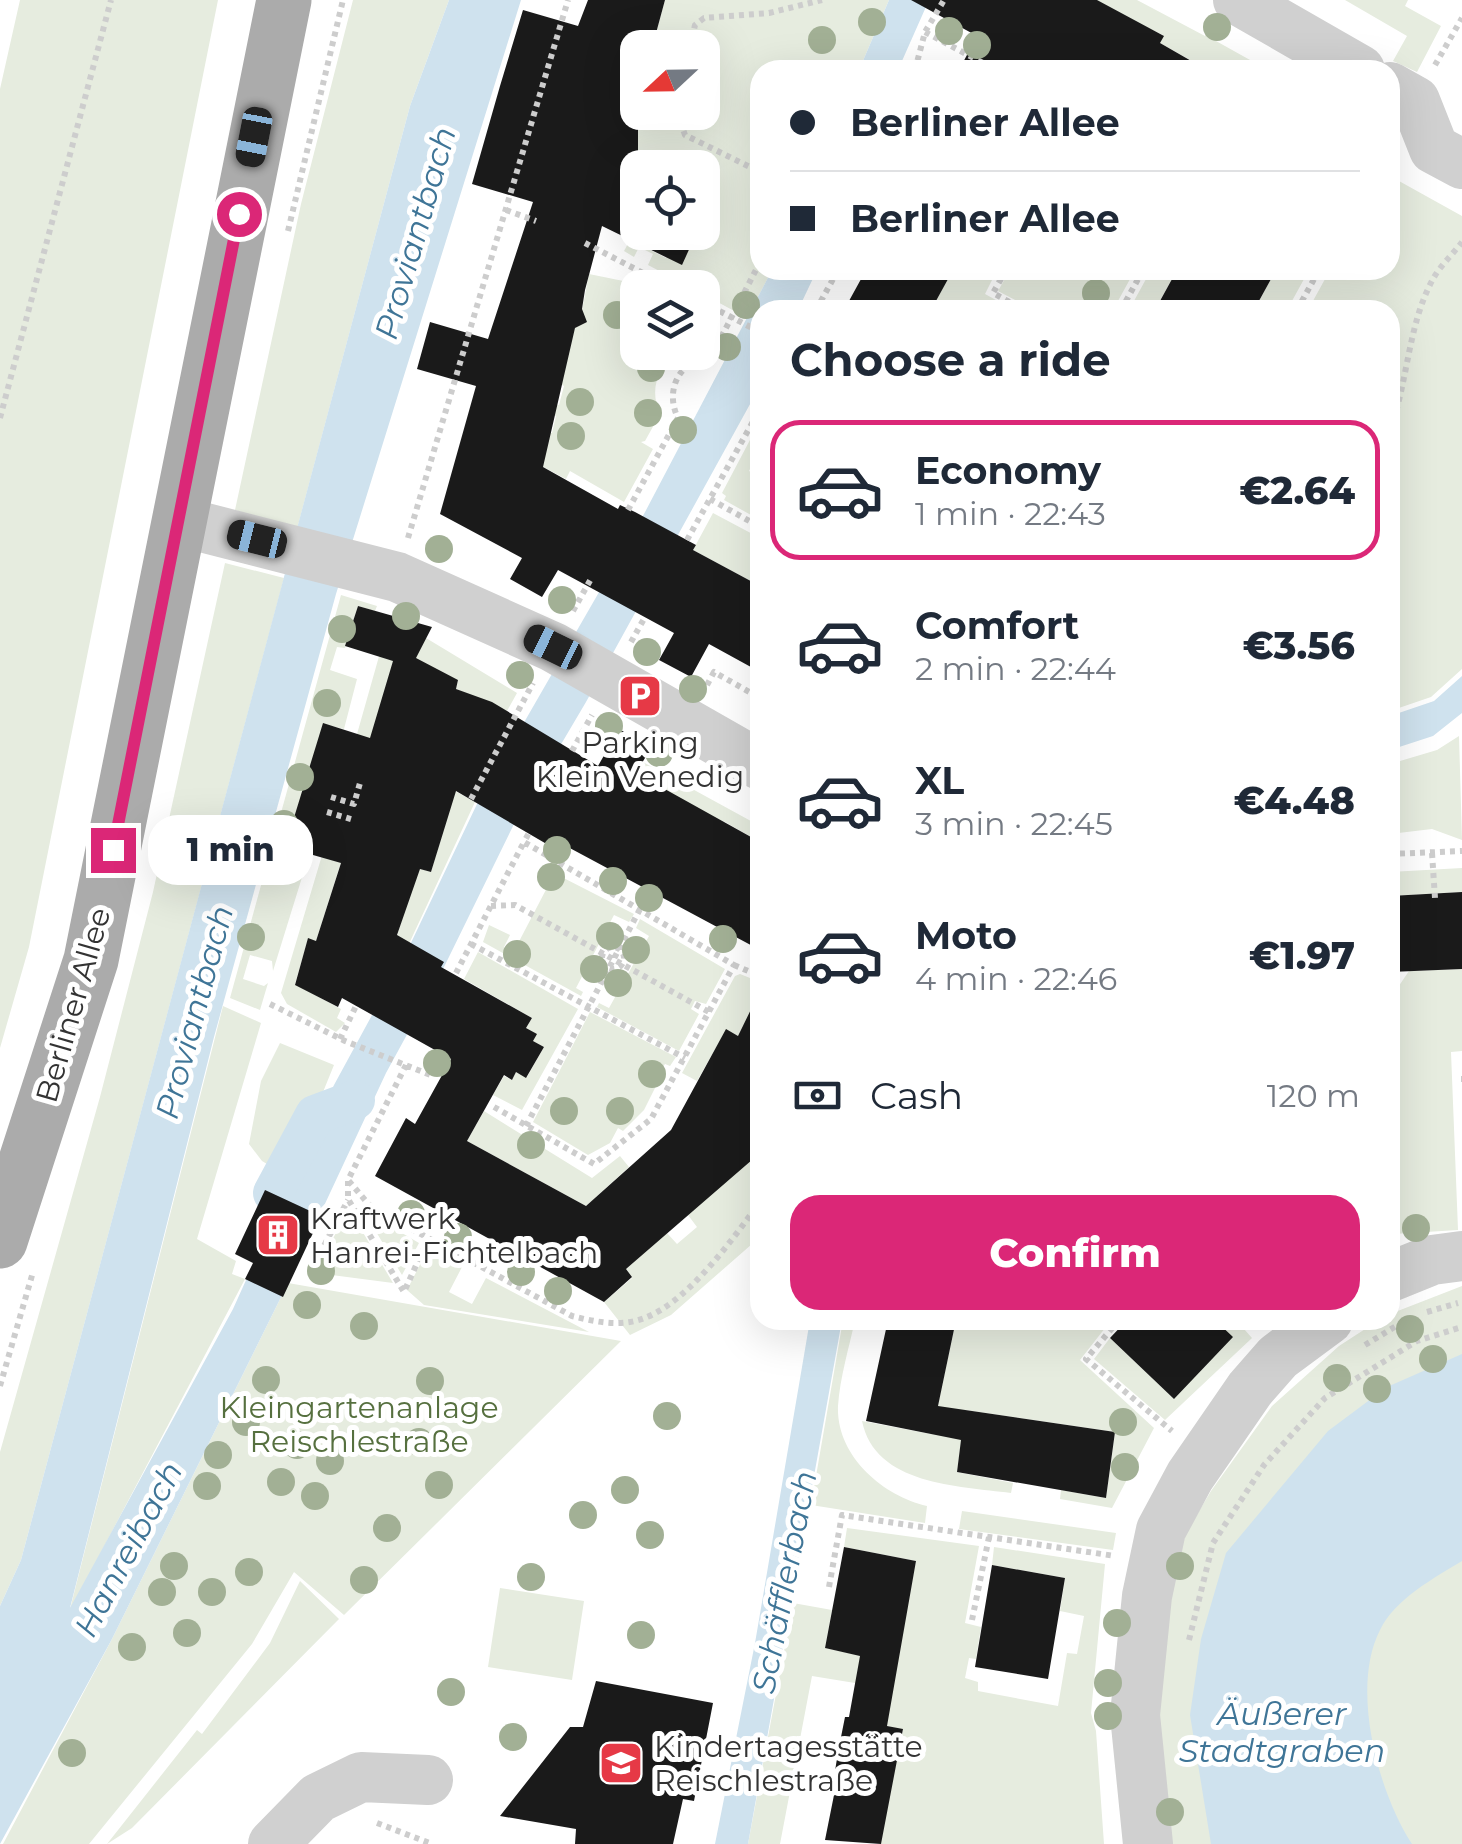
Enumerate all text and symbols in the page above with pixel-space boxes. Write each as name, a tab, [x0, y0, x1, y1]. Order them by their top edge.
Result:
north arrow	[620, 30, 720, 130]
map controls	[620, 30, 720, 370]
text: Berliner Allee	[850, 99, 1120, 146]
car	[234, 105, 274, 169]
water label: Proviantbach	[366, 122, 464, 344]
button: locate	[620, 150, 720, 250]
route start	[217, 192, 262, 237]
text: Berliner Allee	[850, 195, 1120, 242]
button: layers	[620, 270, 720, 370]
text: Choose a ride	[790, 332, 1111, 387]
icon: car	[795, 445, 885, 535]
text: Economy	[915, 447, 1101, 494]
text: €2.64	[1239, 467, 1355, 514]
text: 1 min · 22:43	[915, 494, 1106, 533]
car	[224, 517, 290, 561]
icon: car	[795, 600, 885, 690]
text: Comfort	[915, 602, 1079, 649]
car	[519, 620, 587, 674]
text: €3.56	[1242, 622, 1355, 669]
text: 2 min · 22:44	[915, 649, 1116, 688]
parking icon: Parking Klein Venedig	[617, 673, 663, 719]
place label: Parking Klein Venedig	[536, 724, 744, 795]
icon: car	[795, 755, 885, 845]
text: XL	[915, 757, 964, 804]
text: €4.48	[1233, 777, 1355, 824]
text: 3 min · 22:45	[915, 804, 1113, 843]
callout: 1 min	[148, 815, 313, 885]
route end	[91, 828, 136, 873]
text: 1 min	[186, 830, 275, 869]
water label: Proviantbach	[147, 901, 241, 1123]
street label: Berliner Allee	[28, 903, 118, 1107]
icon: car	[795, 910, 885, 1000]
text: Moto	[915, 912, 1017, 959]
text: €1.97	[1249, 932, 1355, 979]
text: 4 min · 22:46	[915, 959, 1117, 998]
icon: cash	[790, 1068, 845, 1123]
text: Cash	[870, 1072, 963, 1119]
text: 120 m	[1267, 1076, 1360, 1115]
button: Confirm	[790, 1195, 1360, 1310]
place label: Kraftwerk Hanrei-Fichtelbach	[310, 1200, 598, 1271]
building icon: Kraftwerk Hanrei-Fichtelbach	[255, 1212, 301, 1258]
park label: Kleingartenanlage Reischlestraße	[219, 1389, 499, 1460]
water label: Hanreibach	[66, 1455, 190, 1643]
water label: Schäfflerbach	[743, 1467, 825, 1697]
water label: Äußerer Stadtgraben	[1179, 1694, 1385, 1770]
place label: Kindertagesstätte Reischlestraße	[654, 1728, 923, 1799]
school or university icon: Kindertagesstätte Reischlestraße	[598, 1740, 644, 1786]

